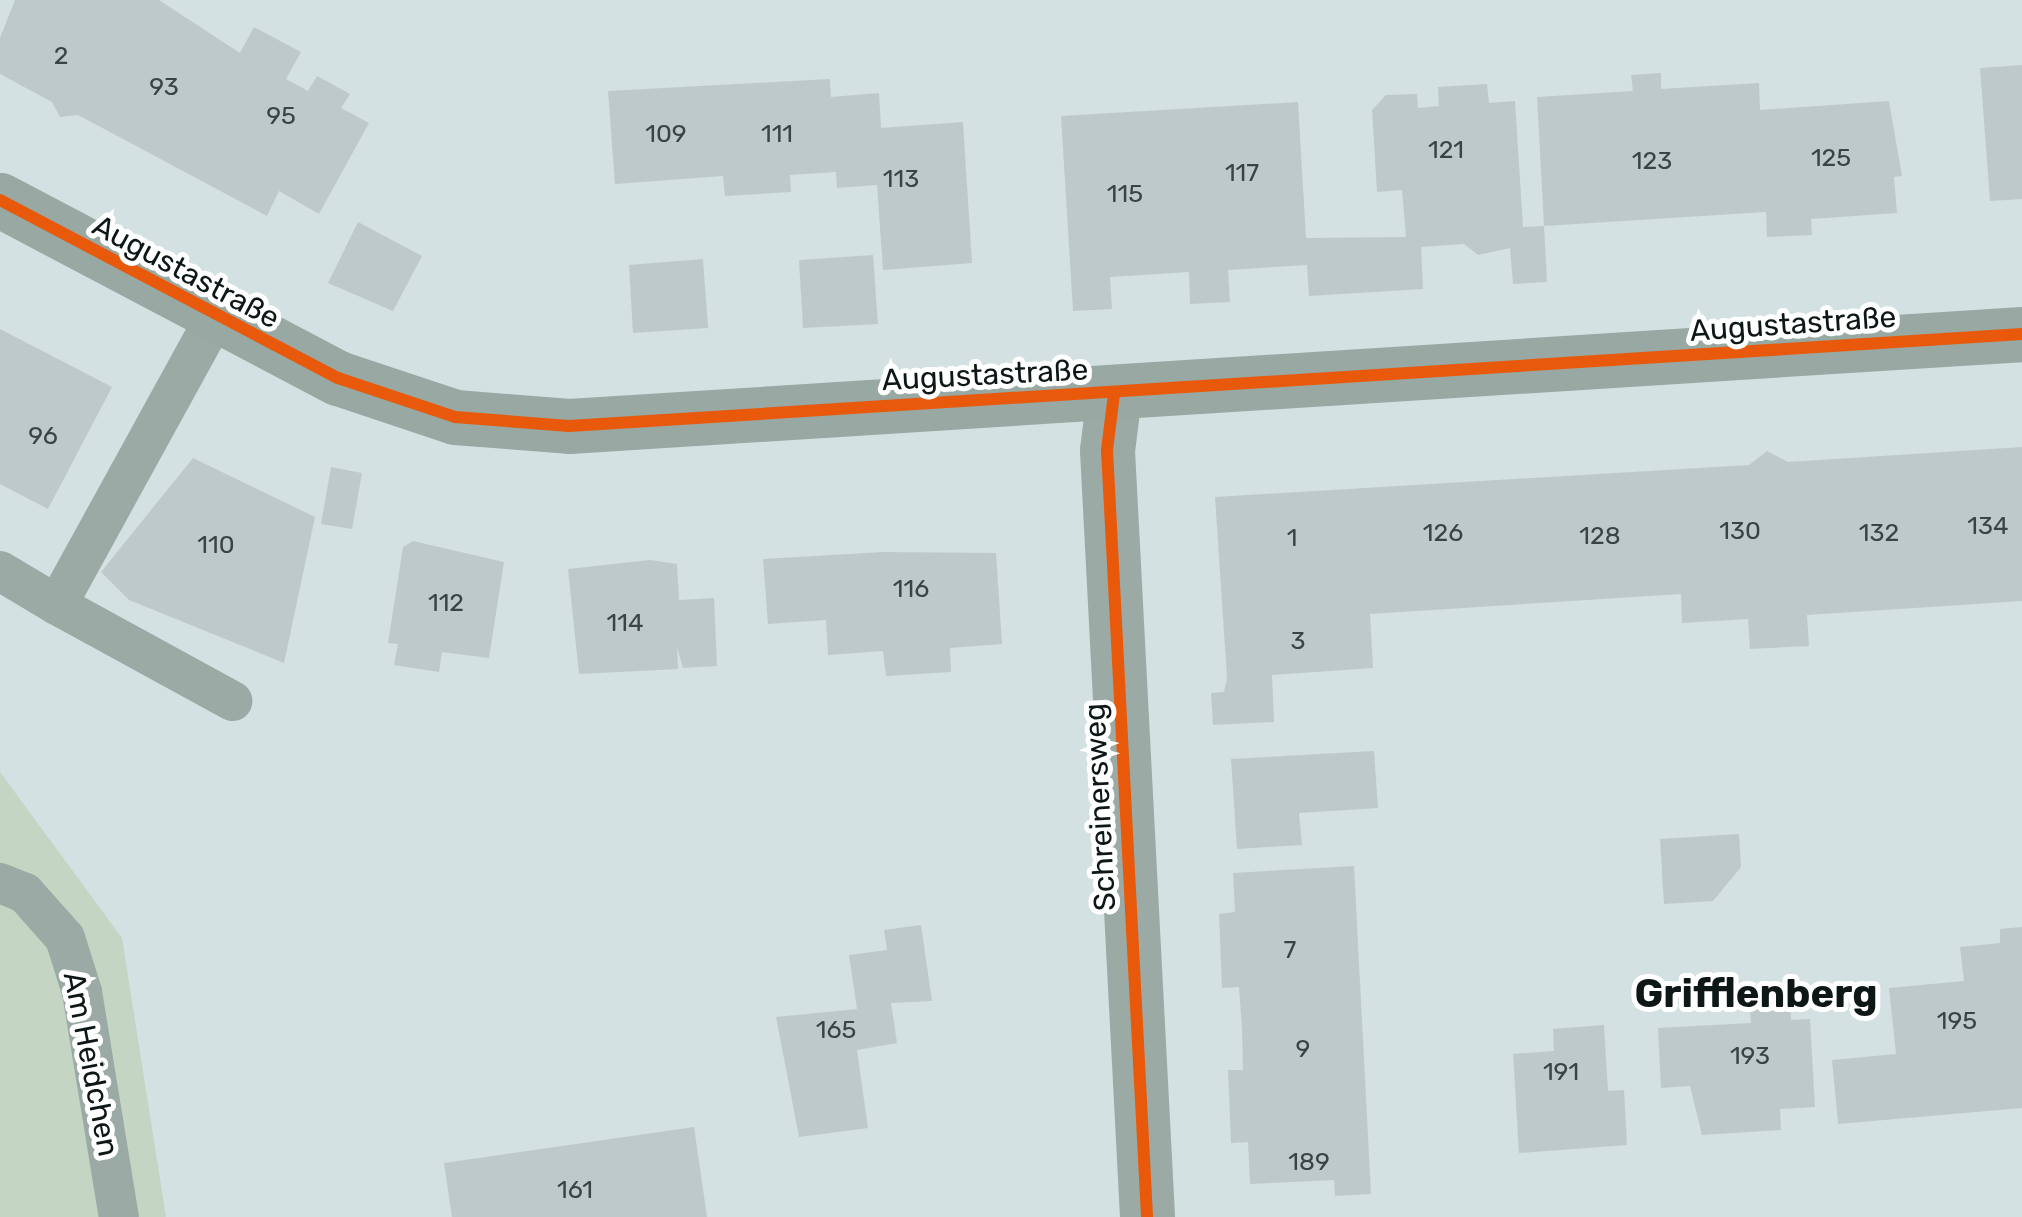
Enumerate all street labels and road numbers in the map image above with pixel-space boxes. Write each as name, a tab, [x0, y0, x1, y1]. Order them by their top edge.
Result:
street label: Augustastraße	[86, 208, 286, 336]
street label: Augustastraße	[1689, 299, 1897, 349]
street label: Augustastraße	[881, 352, 1089, 398]
street label: Schreinersweg	[1077, 702, 1123, 912]
street label: Am Heidchen	[55, 969, 127, 1159]

